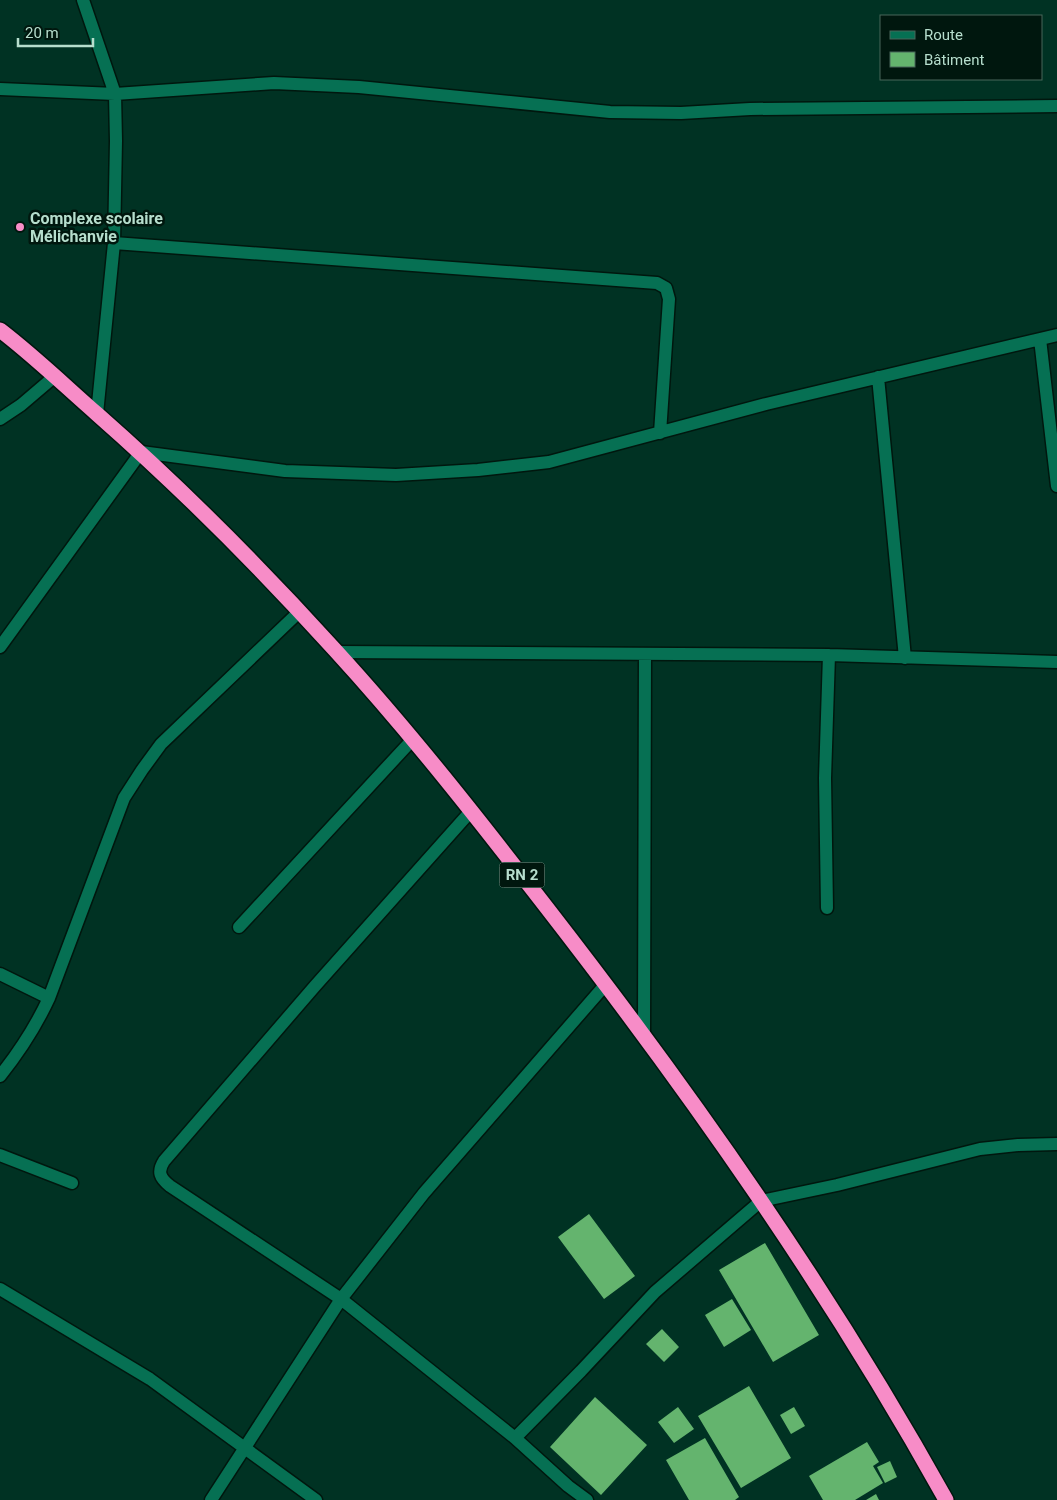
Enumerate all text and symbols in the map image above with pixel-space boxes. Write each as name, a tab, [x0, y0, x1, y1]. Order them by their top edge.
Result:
scale bar	[18, 15, 92, 47]
legend	[880, 15, 1042, 80]
text: 20 m	[25, 24, 59, 42]
text: Route	[924, 26, 963, 44]
text: Bâtiment	[924, 51, 984, 69]
place label: Complexe scolaire Mélichanvie	[30, 209, 163, 246]
marker: Complexe scolaire Mélichanvie	[14, 221, 26, 233]
road number: RN 2	[500, 862, 544, 888]

